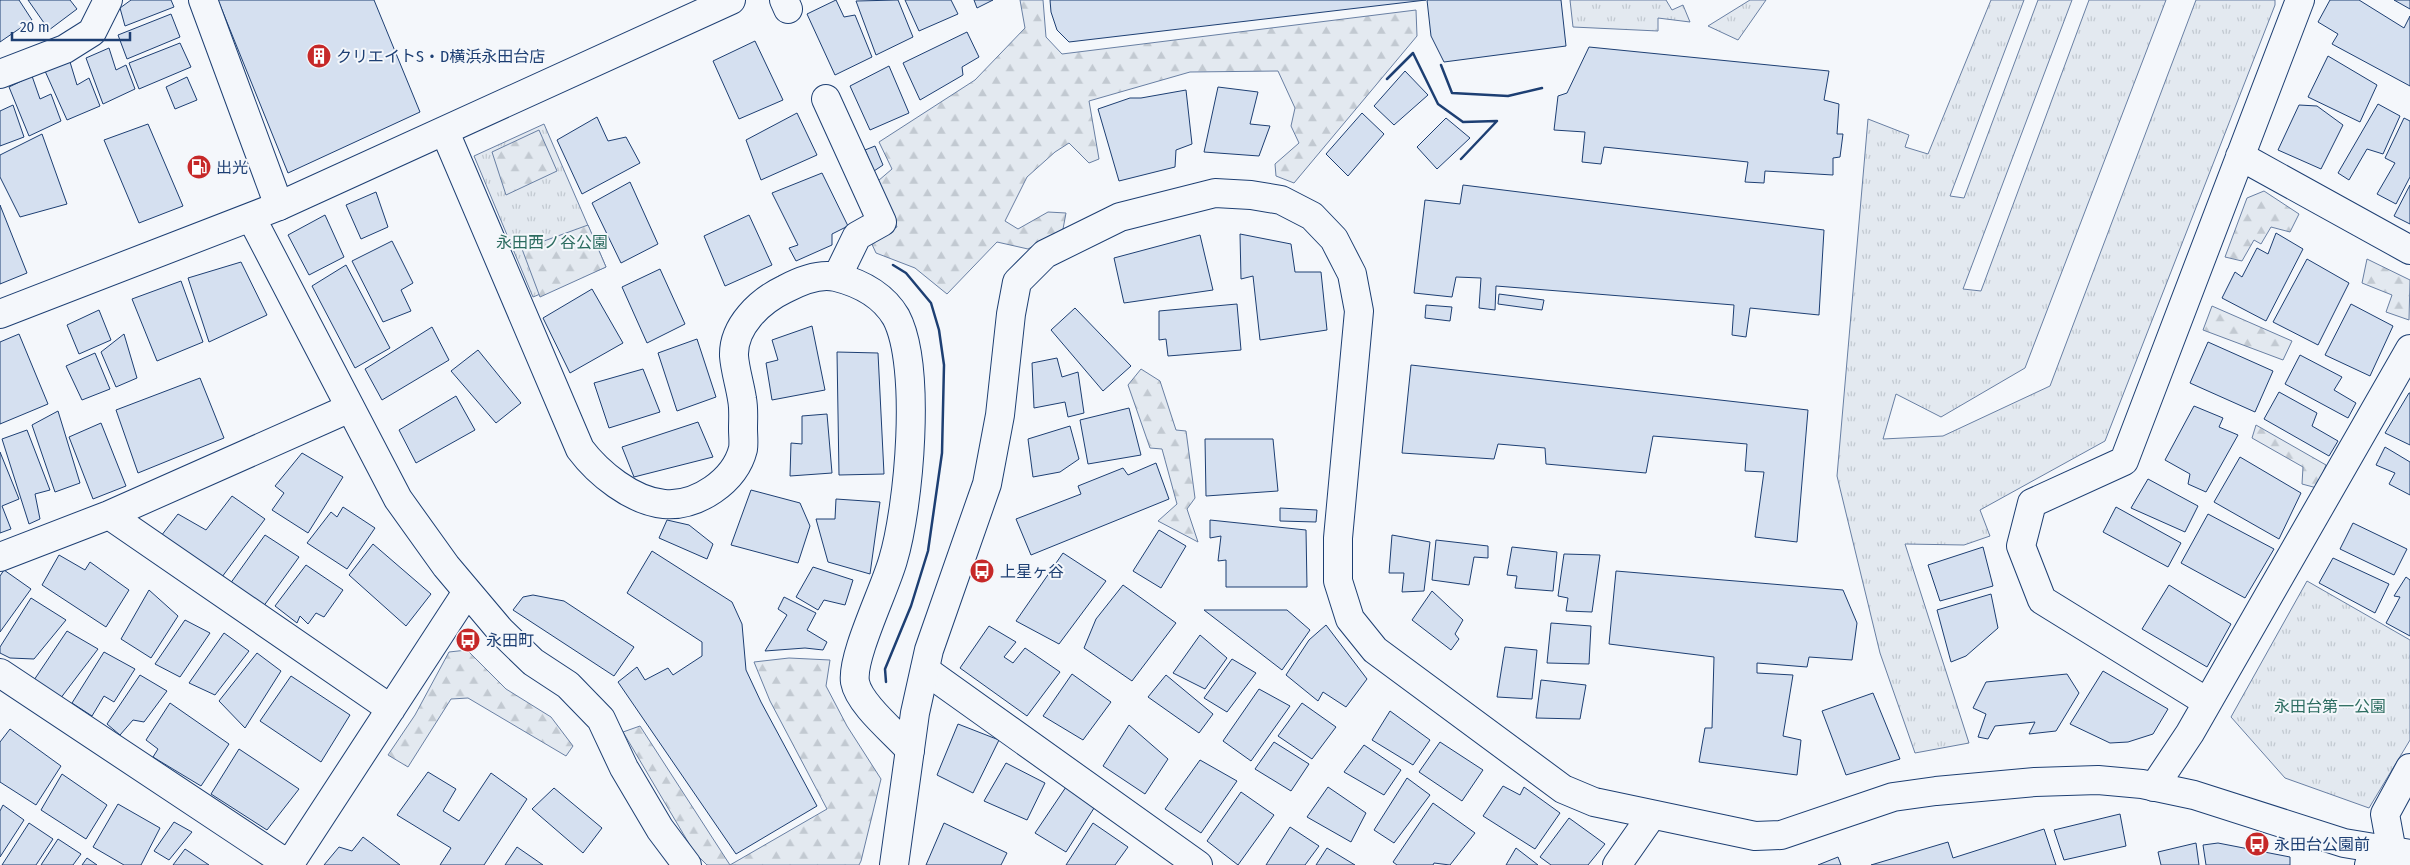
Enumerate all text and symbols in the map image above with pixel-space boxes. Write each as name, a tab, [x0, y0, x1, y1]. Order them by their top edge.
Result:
scale bar	[12, 10, 130, 42]
text: 20 m	[20, 18, 50, 36]
building icon: クリエイトS・D横浜永田台店	[306, 43, 332, 69]
place label: クリエイトS・D横浜永田台店	[336, 47, 545, 66]
fuel station icon: 出光	[186, 154, 212, 180]
place label: 出光	[216, 158, 248, 177]
park label: 永田西ノ谷公園	[496, 233, 608, 252]
bus stop icon: 上星ヶ谷	[969, 558, 995, 584]
place label: 上星ヶ谷	[1000, 562, 1064, 581]
bus stop icon: 永田町	[455, 627, 481, 653]
place label: 永田町	[486, 631, 534, 650]
park label: 永田台第一公園	[2274, 697, 2386, 716]
bus stop icon: 永田台公園前	[2244, 831, 2270, 857]
place label: 永田台公園前	[2274, 835, 2370, 854]

